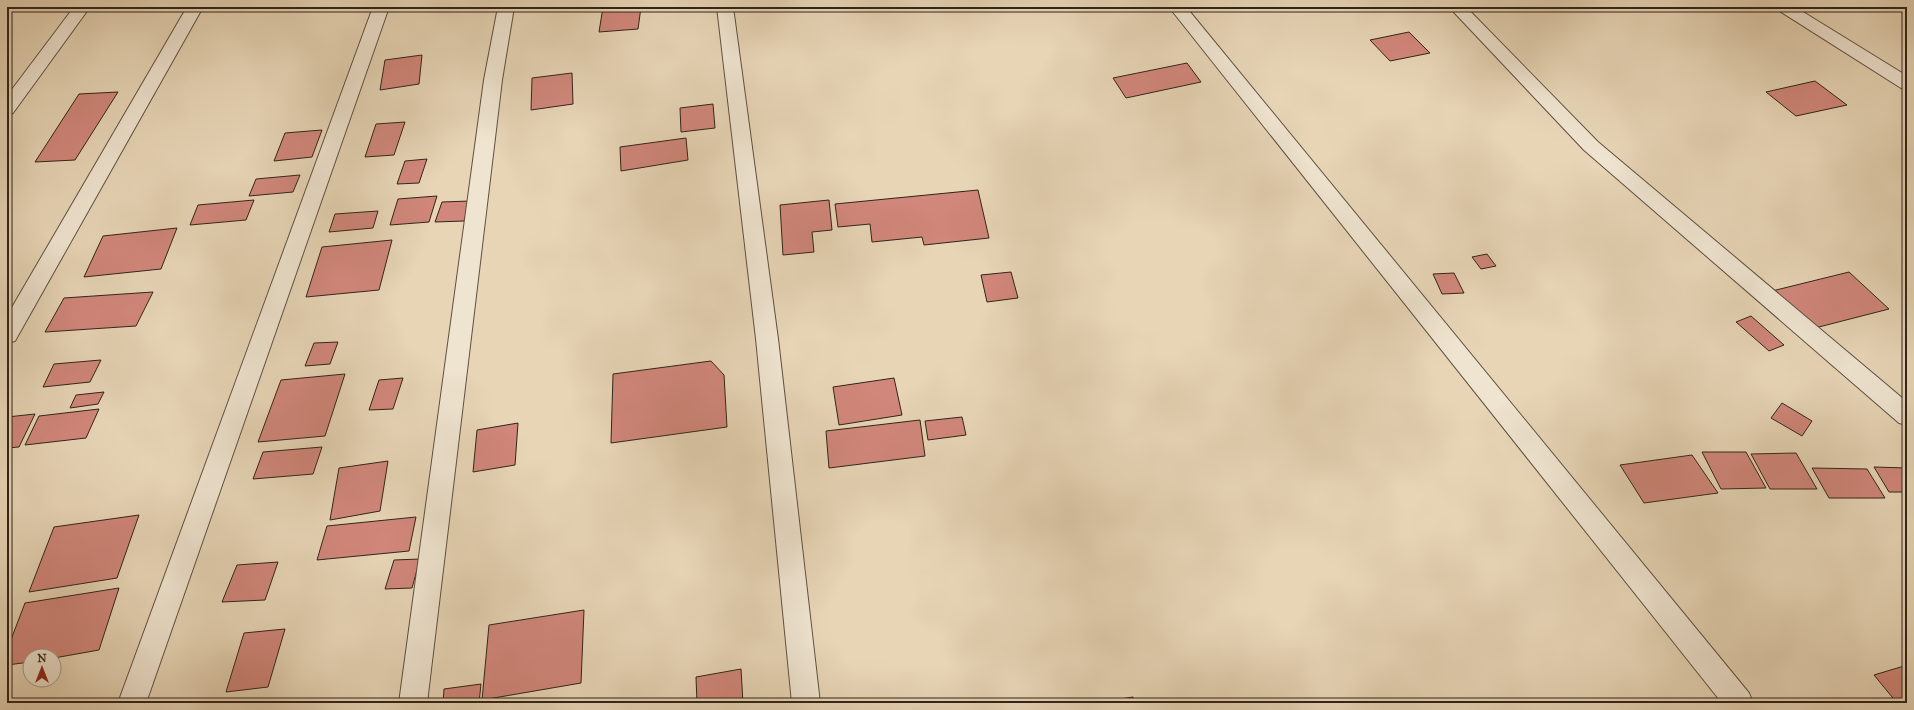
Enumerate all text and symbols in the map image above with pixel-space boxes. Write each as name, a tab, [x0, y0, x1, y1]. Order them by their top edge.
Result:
north arrow	[22, 648, 62, 688]
text: N	[37, 652, 47, 665]

